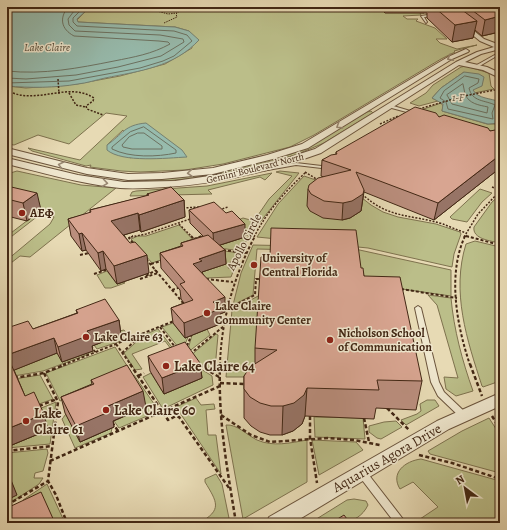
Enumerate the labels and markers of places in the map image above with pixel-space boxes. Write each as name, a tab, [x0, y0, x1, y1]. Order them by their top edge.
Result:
place label: AEΦ	[29, 205, 54, 221]
marker: AEΦ	[17, 208, 27, 218]
place label: University of Central Florida	[262, 250, 338, 280]
marker: University of Central Florida	[249, 260, 259, 270]
place label: Lake Claire Community Center	[215, 298, 311, 328]
marker: Lake Claire Community Center	[202, 308, 212, 318]
place label: Nicholson School of Communication	[338, 325, 432, 355]
place label: Lake Claire 63	[94, 329, 163, 345]
marker: Lake Claire 63	[81, 332, 91, 342]
marker: Nicholson School of Communication	[325, 335, 335, 345]
place label: Lake Claire 64	[174, 357, 255, 376]
marker: Lake Claire 64	[161, 361, 171, 371]
place label: Lake Claire 60	[114, 401, 195, 420]
place label: Lake Claire 61	[34, 404, 83, 439]
marker: Lake Claire 60	[101, 405, 111, 415]
marker: Lake Claire 61	[21, 416, 31, 426]

